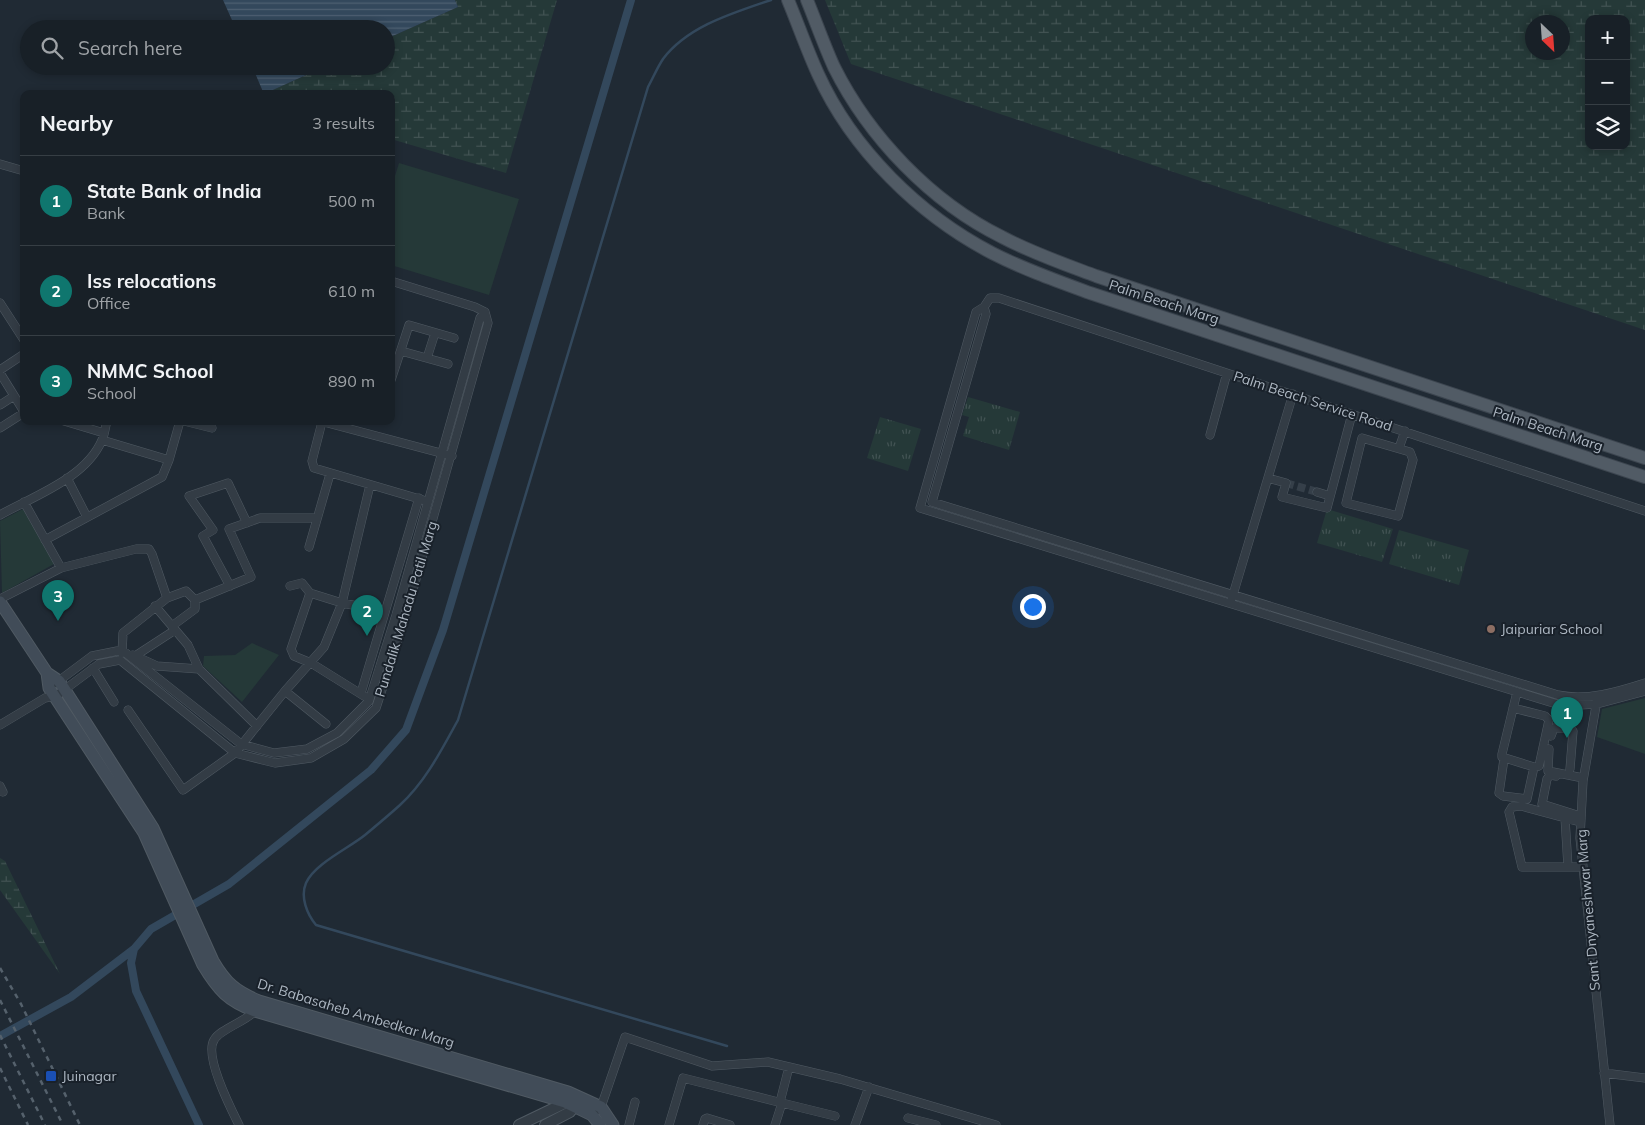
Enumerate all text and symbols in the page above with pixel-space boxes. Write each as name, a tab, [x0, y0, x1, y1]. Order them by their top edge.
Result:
north arrow	[1525, 15, 1570, 60]
map controls	[1585, 15, 1630, 150]
button: +	[1585, 15, 1630, 60]
search box	[20, 20, 395, 75]
icon: search	[38, 34, 66, 62]
text: Search here	[78, 36, 182, 60]
button: −	[1585, 60, 1630, 105]
button: layers	[1585, 105, 1630, 150]
text: Nearby	[40, 110, 113, 136]
text: 3 results	[312, 113, 375, 133]
text: State Bank of India	[87, 179, 262, 203]
text: 1	[51, 191, 61, 211]
text: 500 m	[328, 191, 375, 211]
text: Bank	[87, 203, 125, 223]
text: Iss relocations	[87, 269, 216, 293]
street label: Palm Beach Marg	[1107, 276, 1221, 328]
text: 2	[51, 281, 61, 301]
text: 610 m	[328, 281, 375, 301]
text: Office	[87, 293, 130, 313]
text: NMMC School	[87, 359, 213, 383]
street label: Palm Beach Service Road	[1231, 367, 1395, 435]
text: 3	[51, 371, 61, 391]
text: 890 m	[328, 371, 375, 391]
text: School	[87, 383, 136, 403]
street label: Palm Beach Marg	[1491, 403, 1605, 455]
street label: Pundalik Mahadu Patil Marg	[371, 519, 441, 699]
pin: 3	[42, 580, 74, 621]
your location	[1020, 594, 1046, 620]
pin: 2	[351, 595, 383, 636]
place label: Jaipuriar School	[1501, 620, 1603, 638]
marker: Jaipuriar School	[1485, 623, 1497, 635]
pin: 1	[1551, 697, 1583, 738]
street label: Sant Dnyaneshwar Marg	[1572, 828, 1604, 992]
street label: Dr. Babasaheb Ambedkar Marg	[255, 974, 457, 1052]
place label: Juinagar	[62, 1067, 117, 1085]
marker: Juinagar	[44, 1069, 58, 1083]

